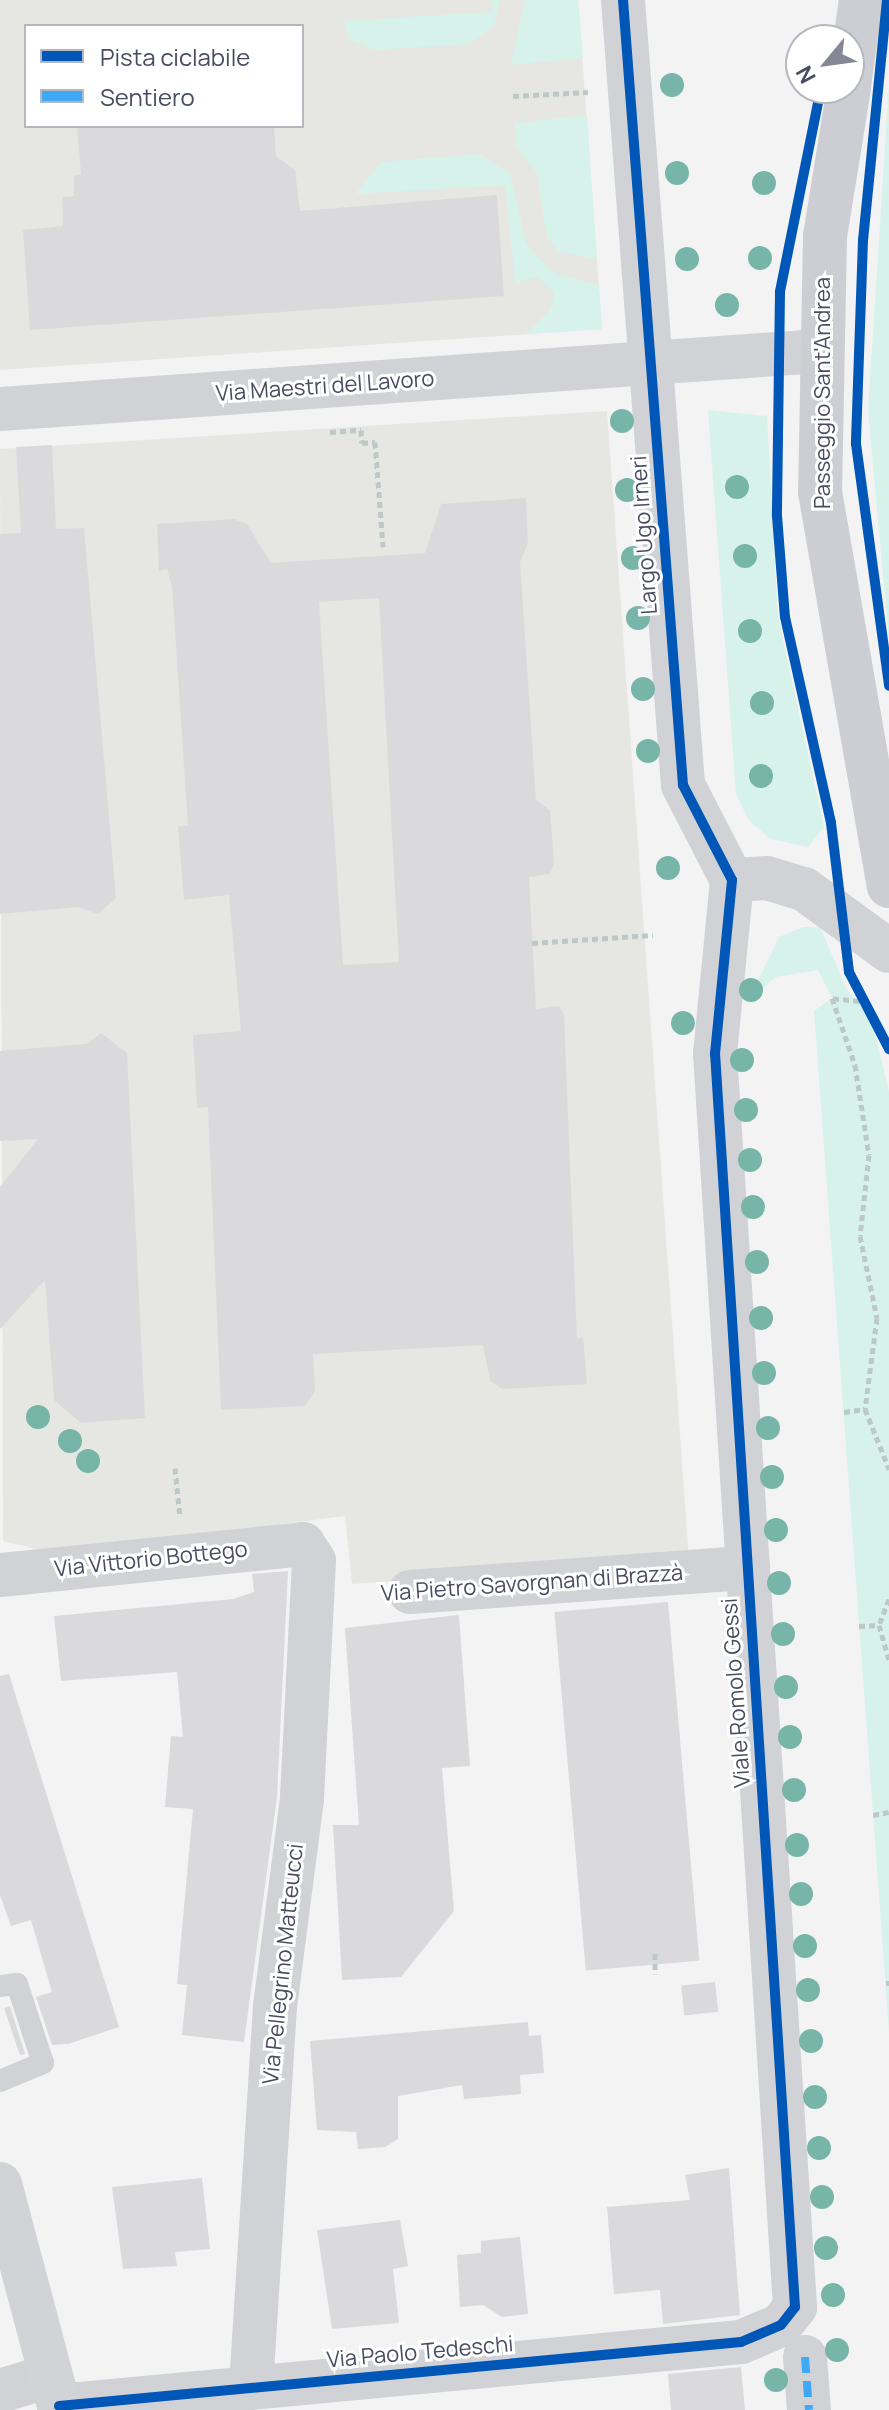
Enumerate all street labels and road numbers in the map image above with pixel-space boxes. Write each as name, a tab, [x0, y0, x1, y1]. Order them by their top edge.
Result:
street label: Passeggio Sant'Andrea	[810, 277, 836, 509]
street label: Via Maestri del Lavoro	[215, 365, 435, 407]
street label: Largo Ugo Irneri	[625, 455, 663, 615]
street label: Via Vittorio Bottego	[53, 1536, 249, 1582]
street label: Via Pietro Savorgnan di Brazzà	[380, 1559, 684, 1607]
street label: Viale Romolo Gessi	[716, 1597, 756, 1789]
street label: Via Pellegrino Matteucci	[257, 1842, 309, 2086]
street label: Via Paolo Tedeschi	[326, 2331, 514, 2373]

